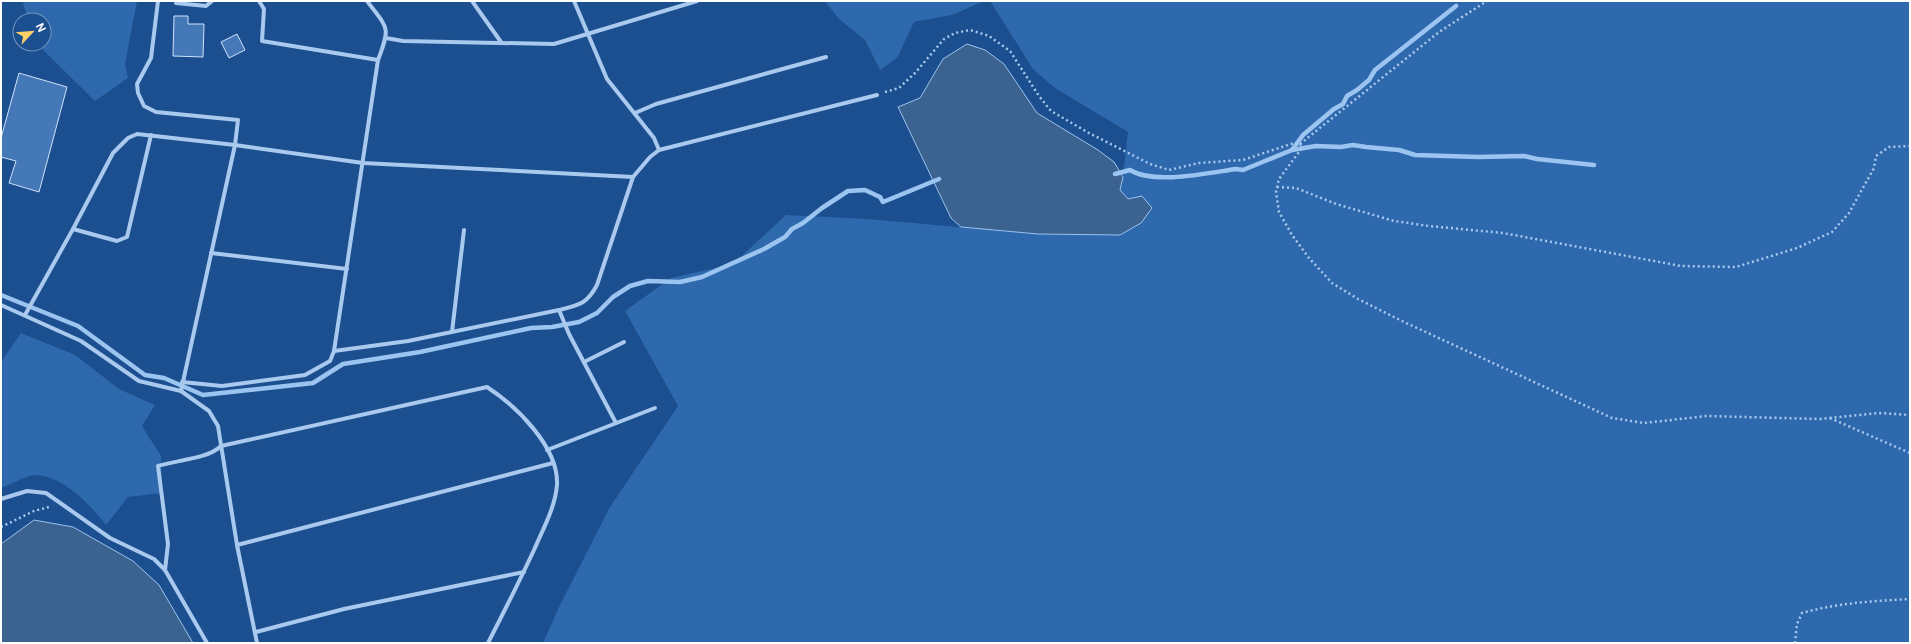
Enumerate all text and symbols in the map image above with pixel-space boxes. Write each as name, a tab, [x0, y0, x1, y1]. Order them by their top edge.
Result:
north arrow	[12, 12, 52, 52]
text: N	[33, 21, 49, 34]

